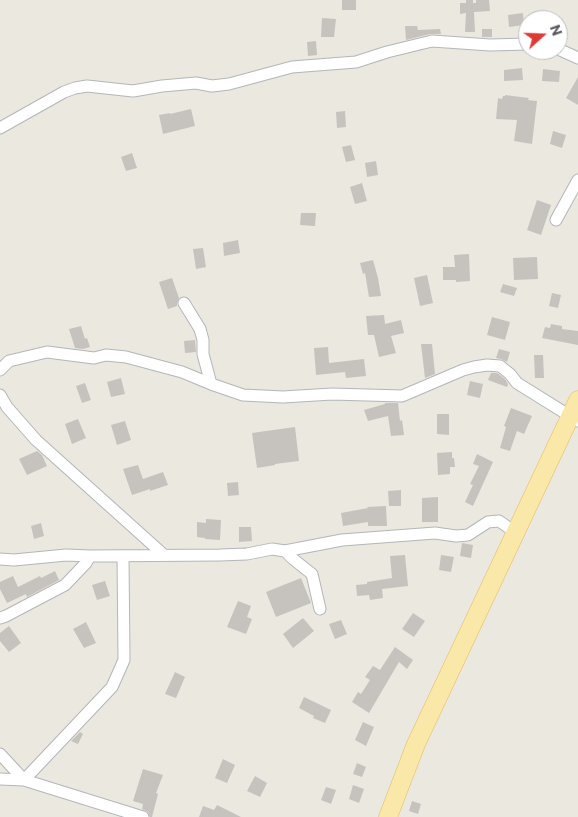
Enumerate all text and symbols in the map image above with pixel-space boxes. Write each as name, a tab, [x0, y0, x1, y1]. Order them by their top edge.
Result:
north arrow	[518, 10, 568, 60]
text: N	[547, 22, 566, 38]

